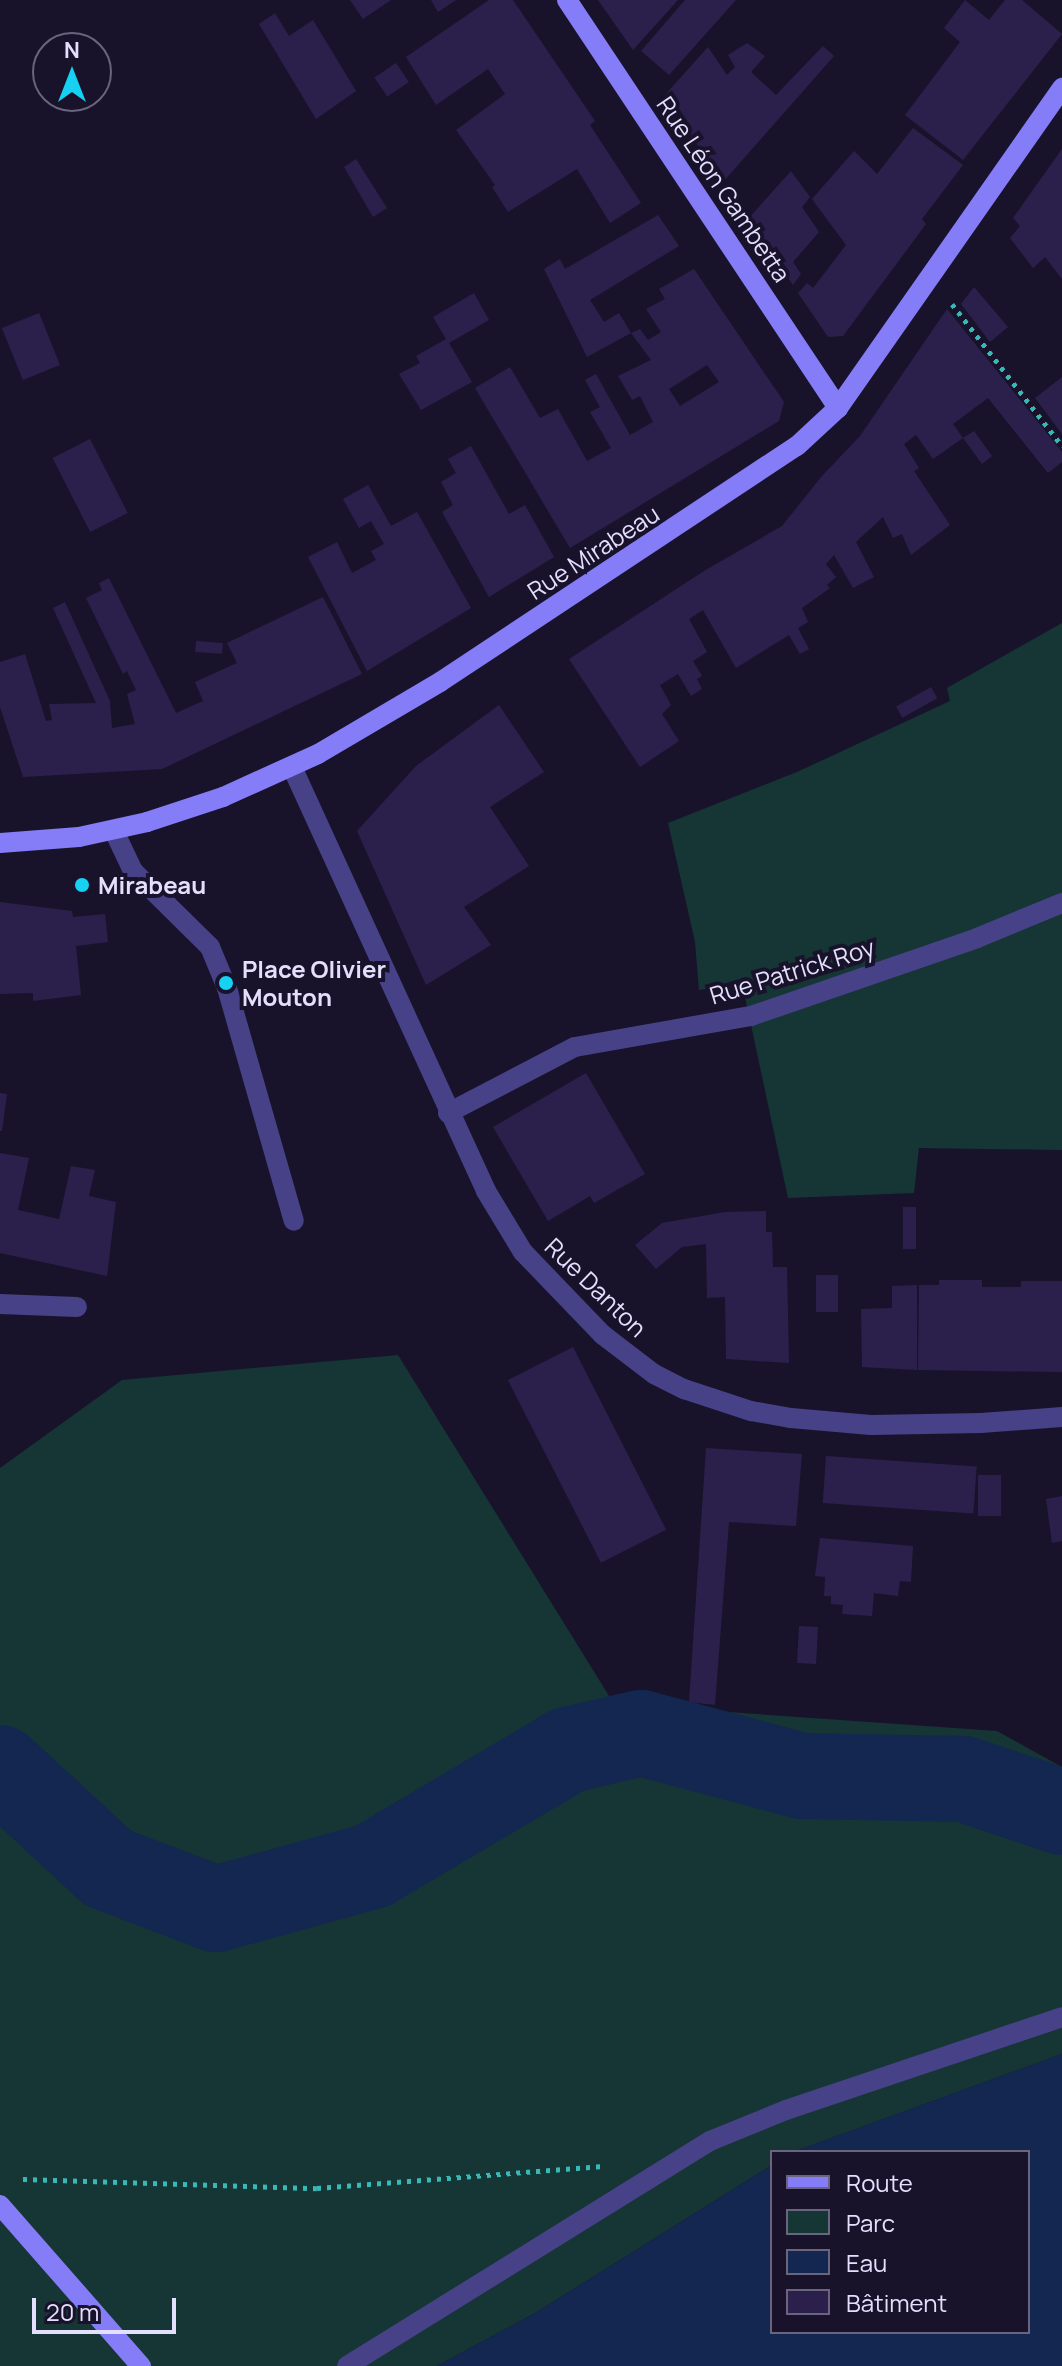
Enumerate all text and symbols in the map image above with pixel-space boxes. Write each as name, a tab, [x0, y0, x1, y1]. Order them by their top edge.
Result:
north arrow	[32, 32, 112, 112]
text: N	[64, 35, 80, 65]
street label: Rue Léon Gambetta	[651, 91, 797, 287]
street label: Rue Mirabeau	[522, 499, 664, 605]
place label: Mirabeau	[98, 871, 206, 899]
marker: Mirabeau	[73, 876, 91, 894]
street label: Rue Patrick Roy	[706, 932, 878, 1010]
place label: Place Olivier Mouton	[242, 955, 386, 1011]
marker: Place Olivier Mouton	[217, 974, 235, 992]
street label: Rue Danton	[539, 1232, 653, 1342]
legend	[770, 2150, 1030, 2334]
text: Route	[846, 2166, 913, 2199]
text: Parc	[846, 2206, 895, 2239]
text: Eau	[846, 2246, 887, 2279]
scale bar	[36, 2282, 180, 2332]
text: Bâtiment	[846, 2286, 947, 2319]
text: 20 m	[46, 2295, 99, 2328]

